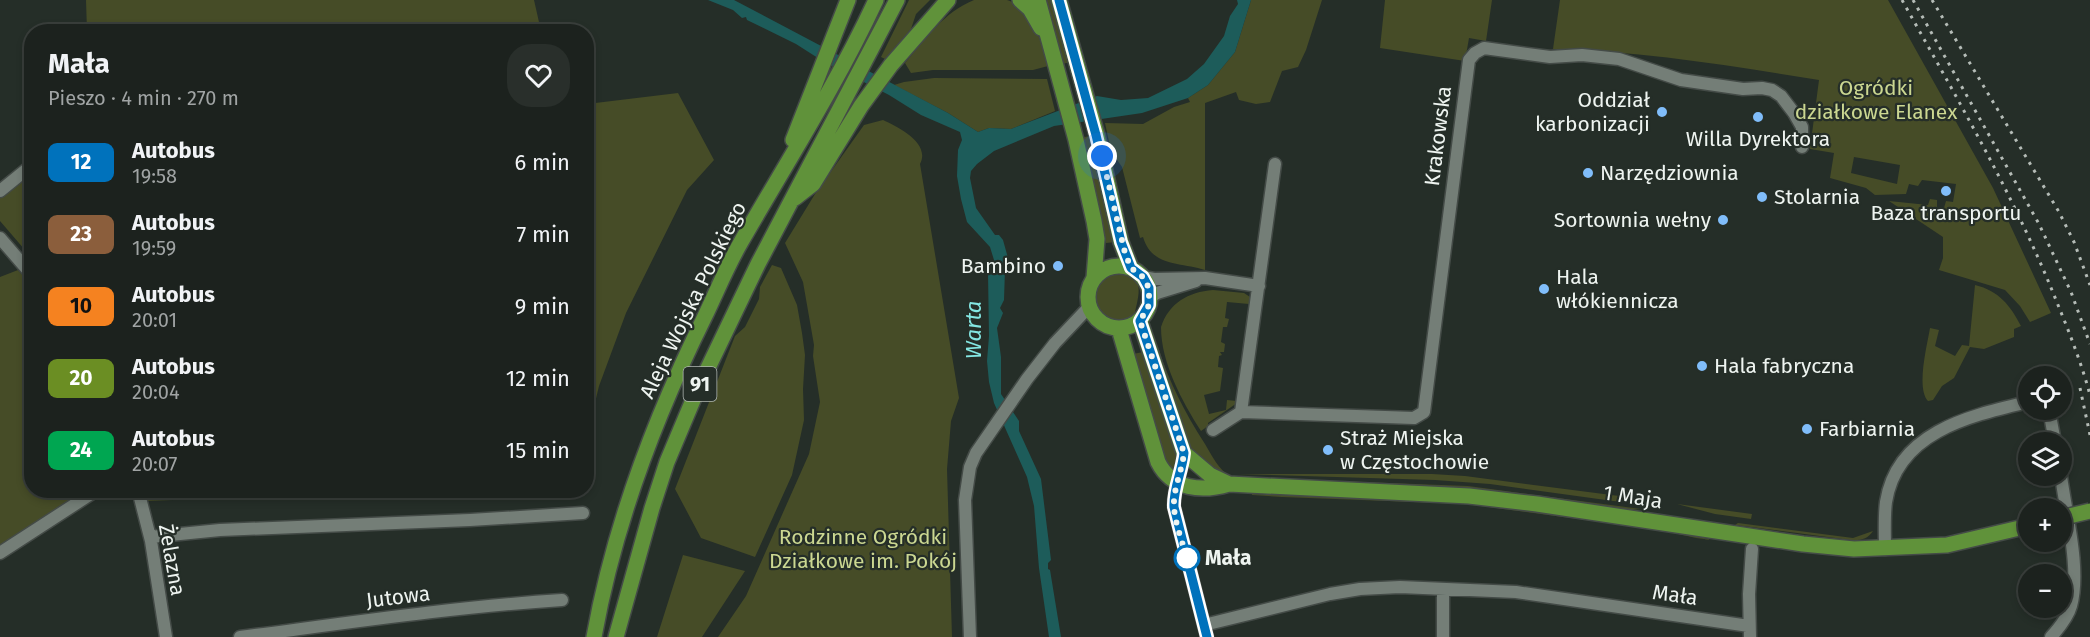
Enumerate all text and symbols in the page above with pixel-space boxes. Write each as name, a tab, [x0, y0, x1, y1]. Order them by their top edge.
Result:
button: heart	[507, 44, 570, 107]
text: Mała	[48, 47, 110, 80]
park label: Ogródki działkowe Elanex	[1795, 75, 1958, 125]
street label: Krakowska	[1419, 84, 1457, 188]
text: Pieszo · 4 min · 270 m	[48, 86, 239, 110]
place label: Oddział karbonizacji	[1535, 87, 1650, 137]
marker: Oddział karbonizacji	[1655, 105, 1669, 119]
marker: Willa Dyrektora	[1751, 110, 1765, 124]
place label: Willa Dyrektora	[1686, 126, 1830, 152]
text: Autobus	[132, 137, 215, 164]
your location	[1087, 141, 1117, 171]
text: 12	[71, 149, 91, 175]
text: 6 min	[514, 149, 570, 176]
place label: Narzędziownia	[1600, 160, 1739, 186]
text: 19:58	[132, 164, 177, 188]
marker: Narzędziownia	[1581, 166, 1595, 180]
place label: Stolarnia	[1774, 184, 1860, 210]
marker: Baza transportu	[1939, 184, 1953, 198]
marker: Stolarnia	[1755, 190, 1769, 204]
street label: Aleja Wojska Polskiego	[634, 197, 752, 403]
place label: Baza transportu	[1870, 200, 2022, 226]
place label: Sortownia wełny	[1554, 207, 1712, 233]
text: Autobus	[132, 209, 215, 236]
marker: Sortownia wełny	[1716, 213, 1730, 227]
text: 23	[70, 221, 92, 247]
text: 7 min	[516, 221, 570, 248]
text: 19:59	[132, 236, 176, 260]
place label: Bambino	[961, 253, 1046, 279]
marker: Bambino	[1051, 259, 1065, 273]
place label: Hala włókiennicza	[1556, 264, 1679, 314]
text: Autobus	[132, 281, 215, 308]
marker: Hala włókiennicza	[1537, 282, 1551, 296]
text: 10	[70, 293, 92, 319]
text: 9 min	[515, 293, 570, 320]
water label: Warta	[960, 301, 987, 359]
text: 20:01	[132, 308, 177, 332]
text: Autobus	[132, 353, 215, 380]
place label: Hala fabryczna	[1714, 353, 1854, 379]
marker: Hala fabryczna	[1695, 359, 1709, 373]
text: 20	[69, 365, 93, 391]
text: 12 min	[506, 365, 570, 392]
map controls	[2018, 366, 2072, 618]
button: locate	[2018, 366, 2072, 420]
road number: 91	[684, 367, 716, 401]
text: 20:04	[132, 380, 180, 404]
place label: Farbiarnia	[1819, 416, 1915, 442]
marker: Farbiarnia	[1800, 422, 1814, 436]
text: Autobus	[132, 425, 215, 452]
place label: Straż Miejska w Częstochowie	[1340, 425, 1489, 475]
button: layers	[2018, 432, 2072, 486]
text: 24	[70, 437, 92, 463]
text: 15 min	[506, 437, 570, 464]
marker: Straż Miejska w Częstochowie	[1321, 443, 1335, 457]
text: 20:07	[132, 452, 178, 476]
street label: 1 Maja	[1602, 480, 1664, 514]
button: +	[2018, 498, 2072, 552]
street label: Żelazna	[153, 522, 191, 598]
park label: Rodzinne Ogródki Działkowe im. Pokój	[769, 524, 957, 574]
marker: Mała	[1174, 545, 1200, 571]
place label: Mała	[1205, 545, 1251, 571]
button: −	[2018, 564, 2072, 618]
street label: Mała	[1651, 579, 1699, 611]
street label: Jutowa	[364, 580, 432, 614]

